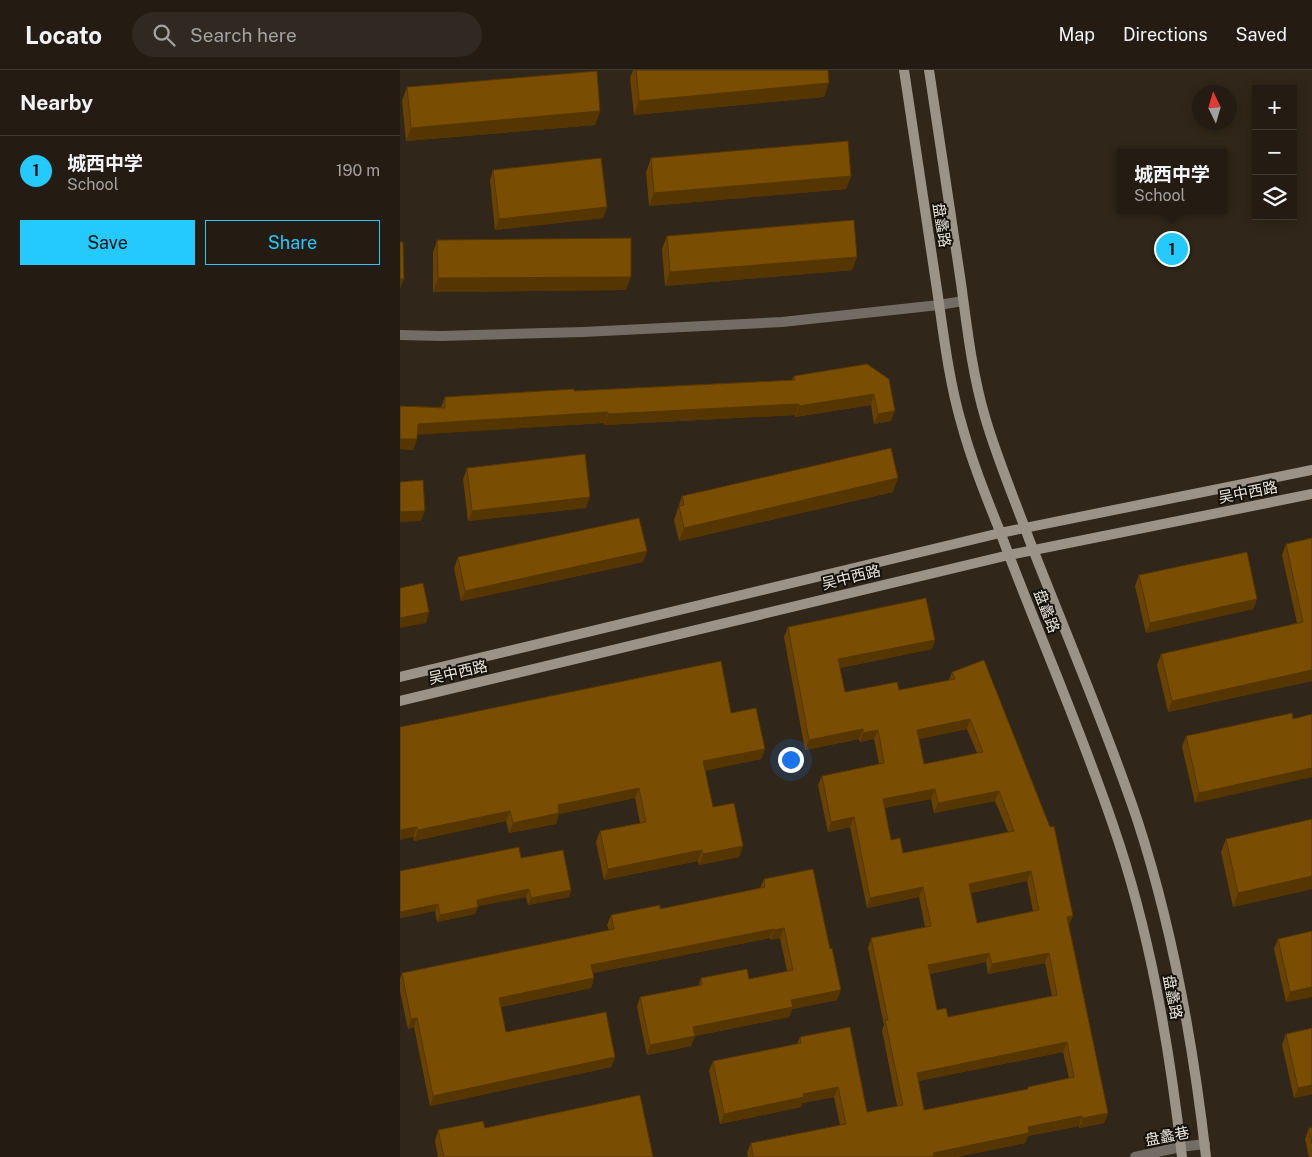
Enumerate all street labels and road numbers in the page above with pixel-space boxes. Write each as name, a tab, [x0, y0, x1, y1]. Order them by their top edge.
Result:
street label: 盘蠡路	[930, 201, 954, 249]
street label: 吴中西路	[1217, 478, 1279, 506]
street label: 吴中西路	[820, 561, 882, 593]
street label: 盘蠡路	[1031, 587, 1063, 635]
street label: 吴中西路	[427, 657, 489, 687]
street label: 盘蠡路	[1160, 973, 1186, 1021]
street label: 盘蠡巷	[1143, 1123, 1191, 1149]

